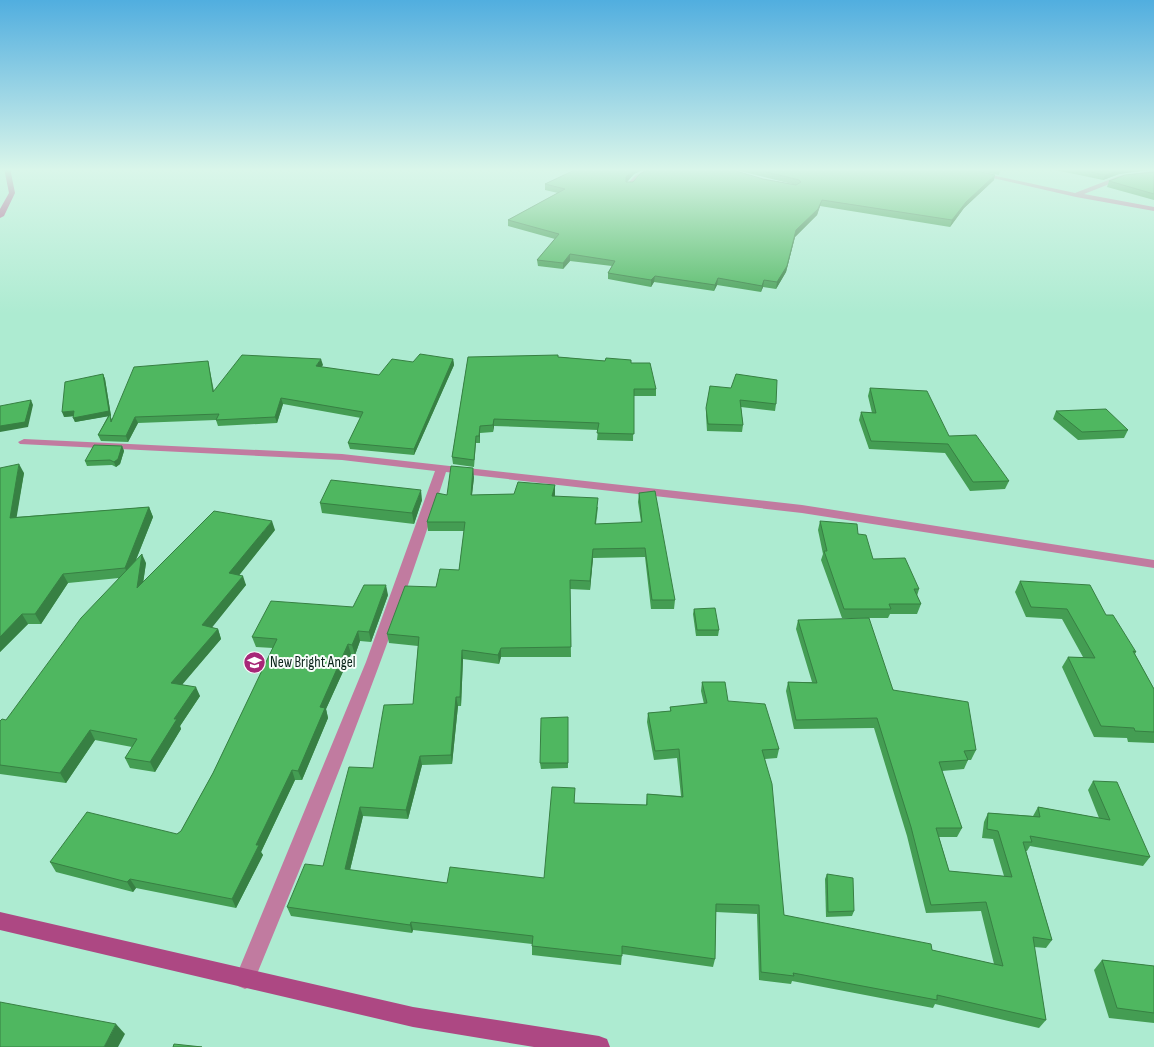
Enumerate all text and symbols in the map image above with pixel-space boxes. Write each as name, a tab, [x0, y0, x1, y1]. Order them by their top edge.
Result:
school or university icon: New Bright Angel	[242, 650, 266, 674]
place label: New Bright Angel	[270, 653, 356, 672]

